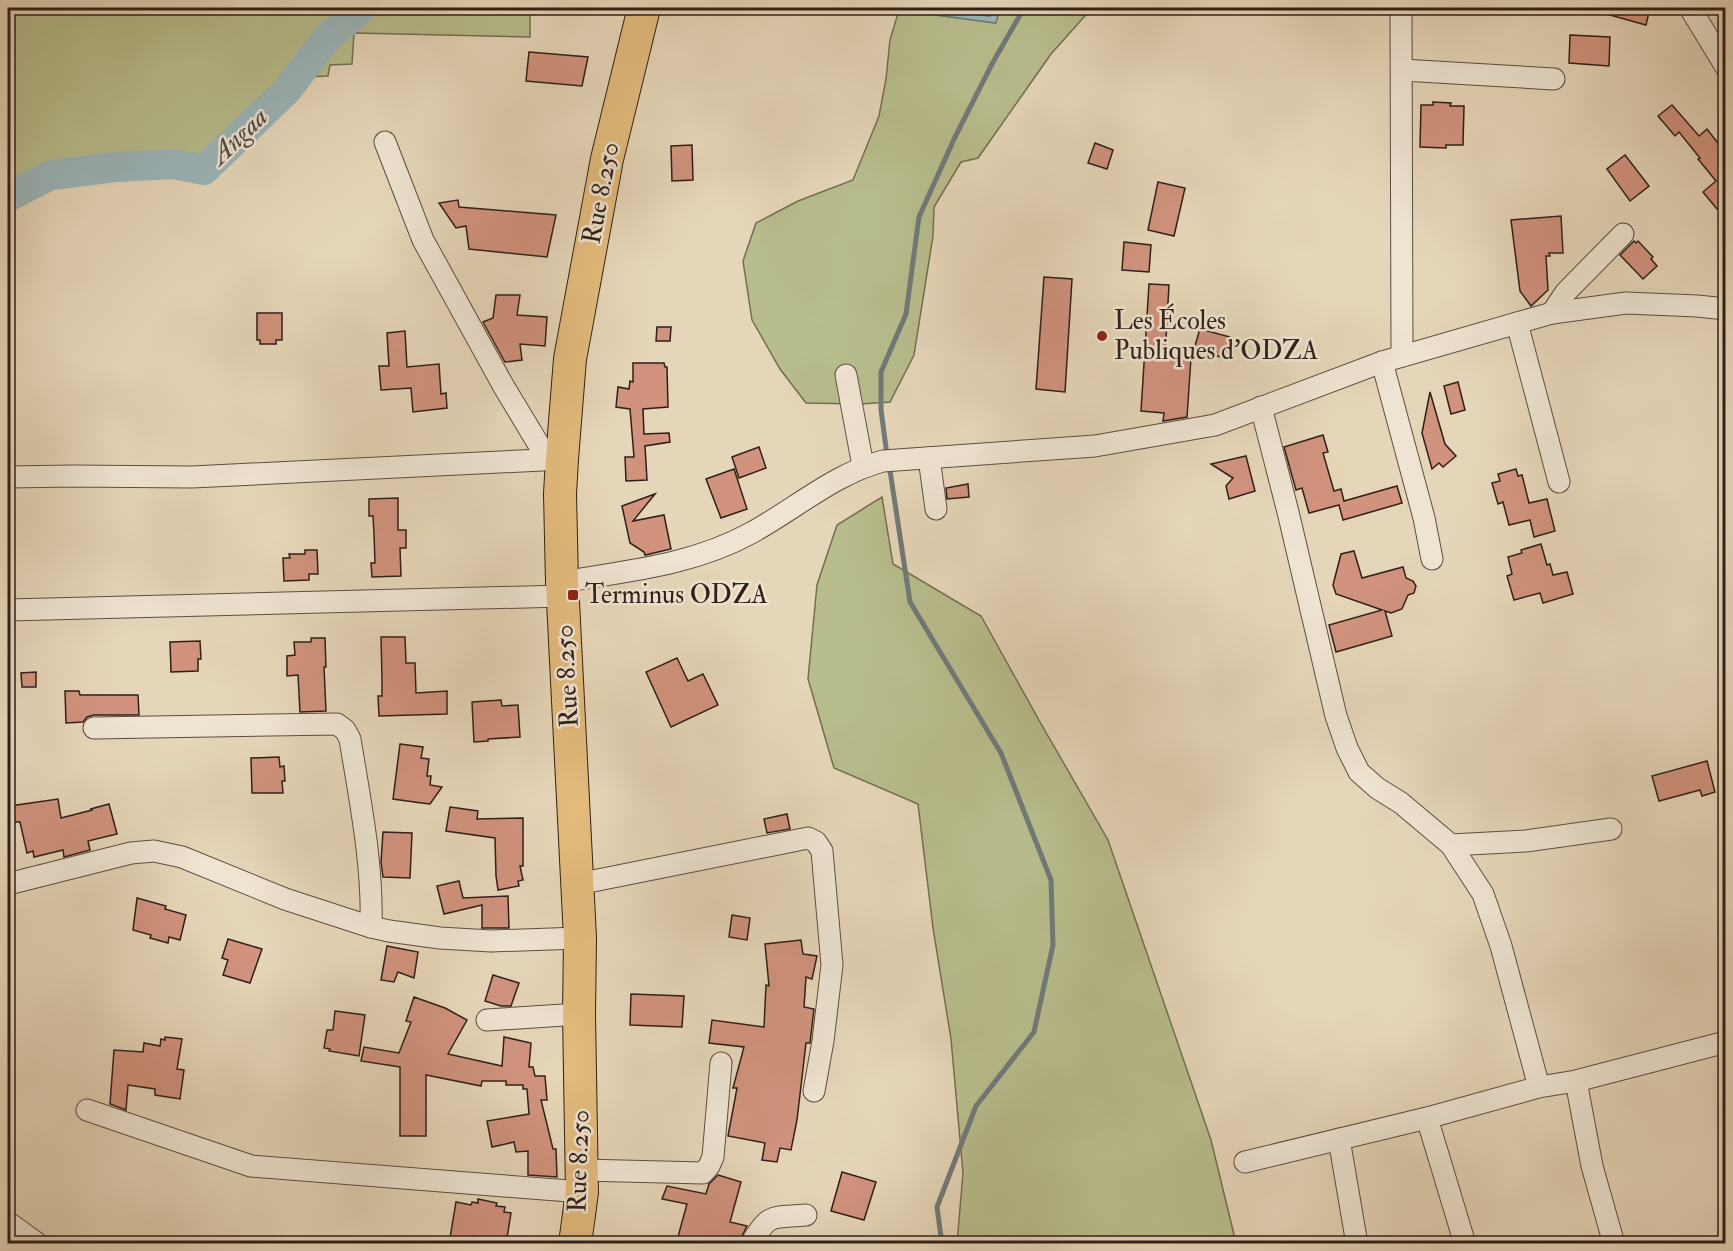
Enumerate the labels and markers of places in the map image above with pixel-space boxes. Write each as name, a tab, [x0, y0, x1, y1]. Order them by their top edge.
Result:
place label: Les Écoles Publiques d'ODZA	[1114, 303, 1319, 367]
marker: Les Écoles Publiques d'ODZA	[1095, 329, 1109, 343]
place label: Terminus ODZA	[585, 579, 768, 611]
marker: Terminus ODZA	[566, 588, 580, 602]

